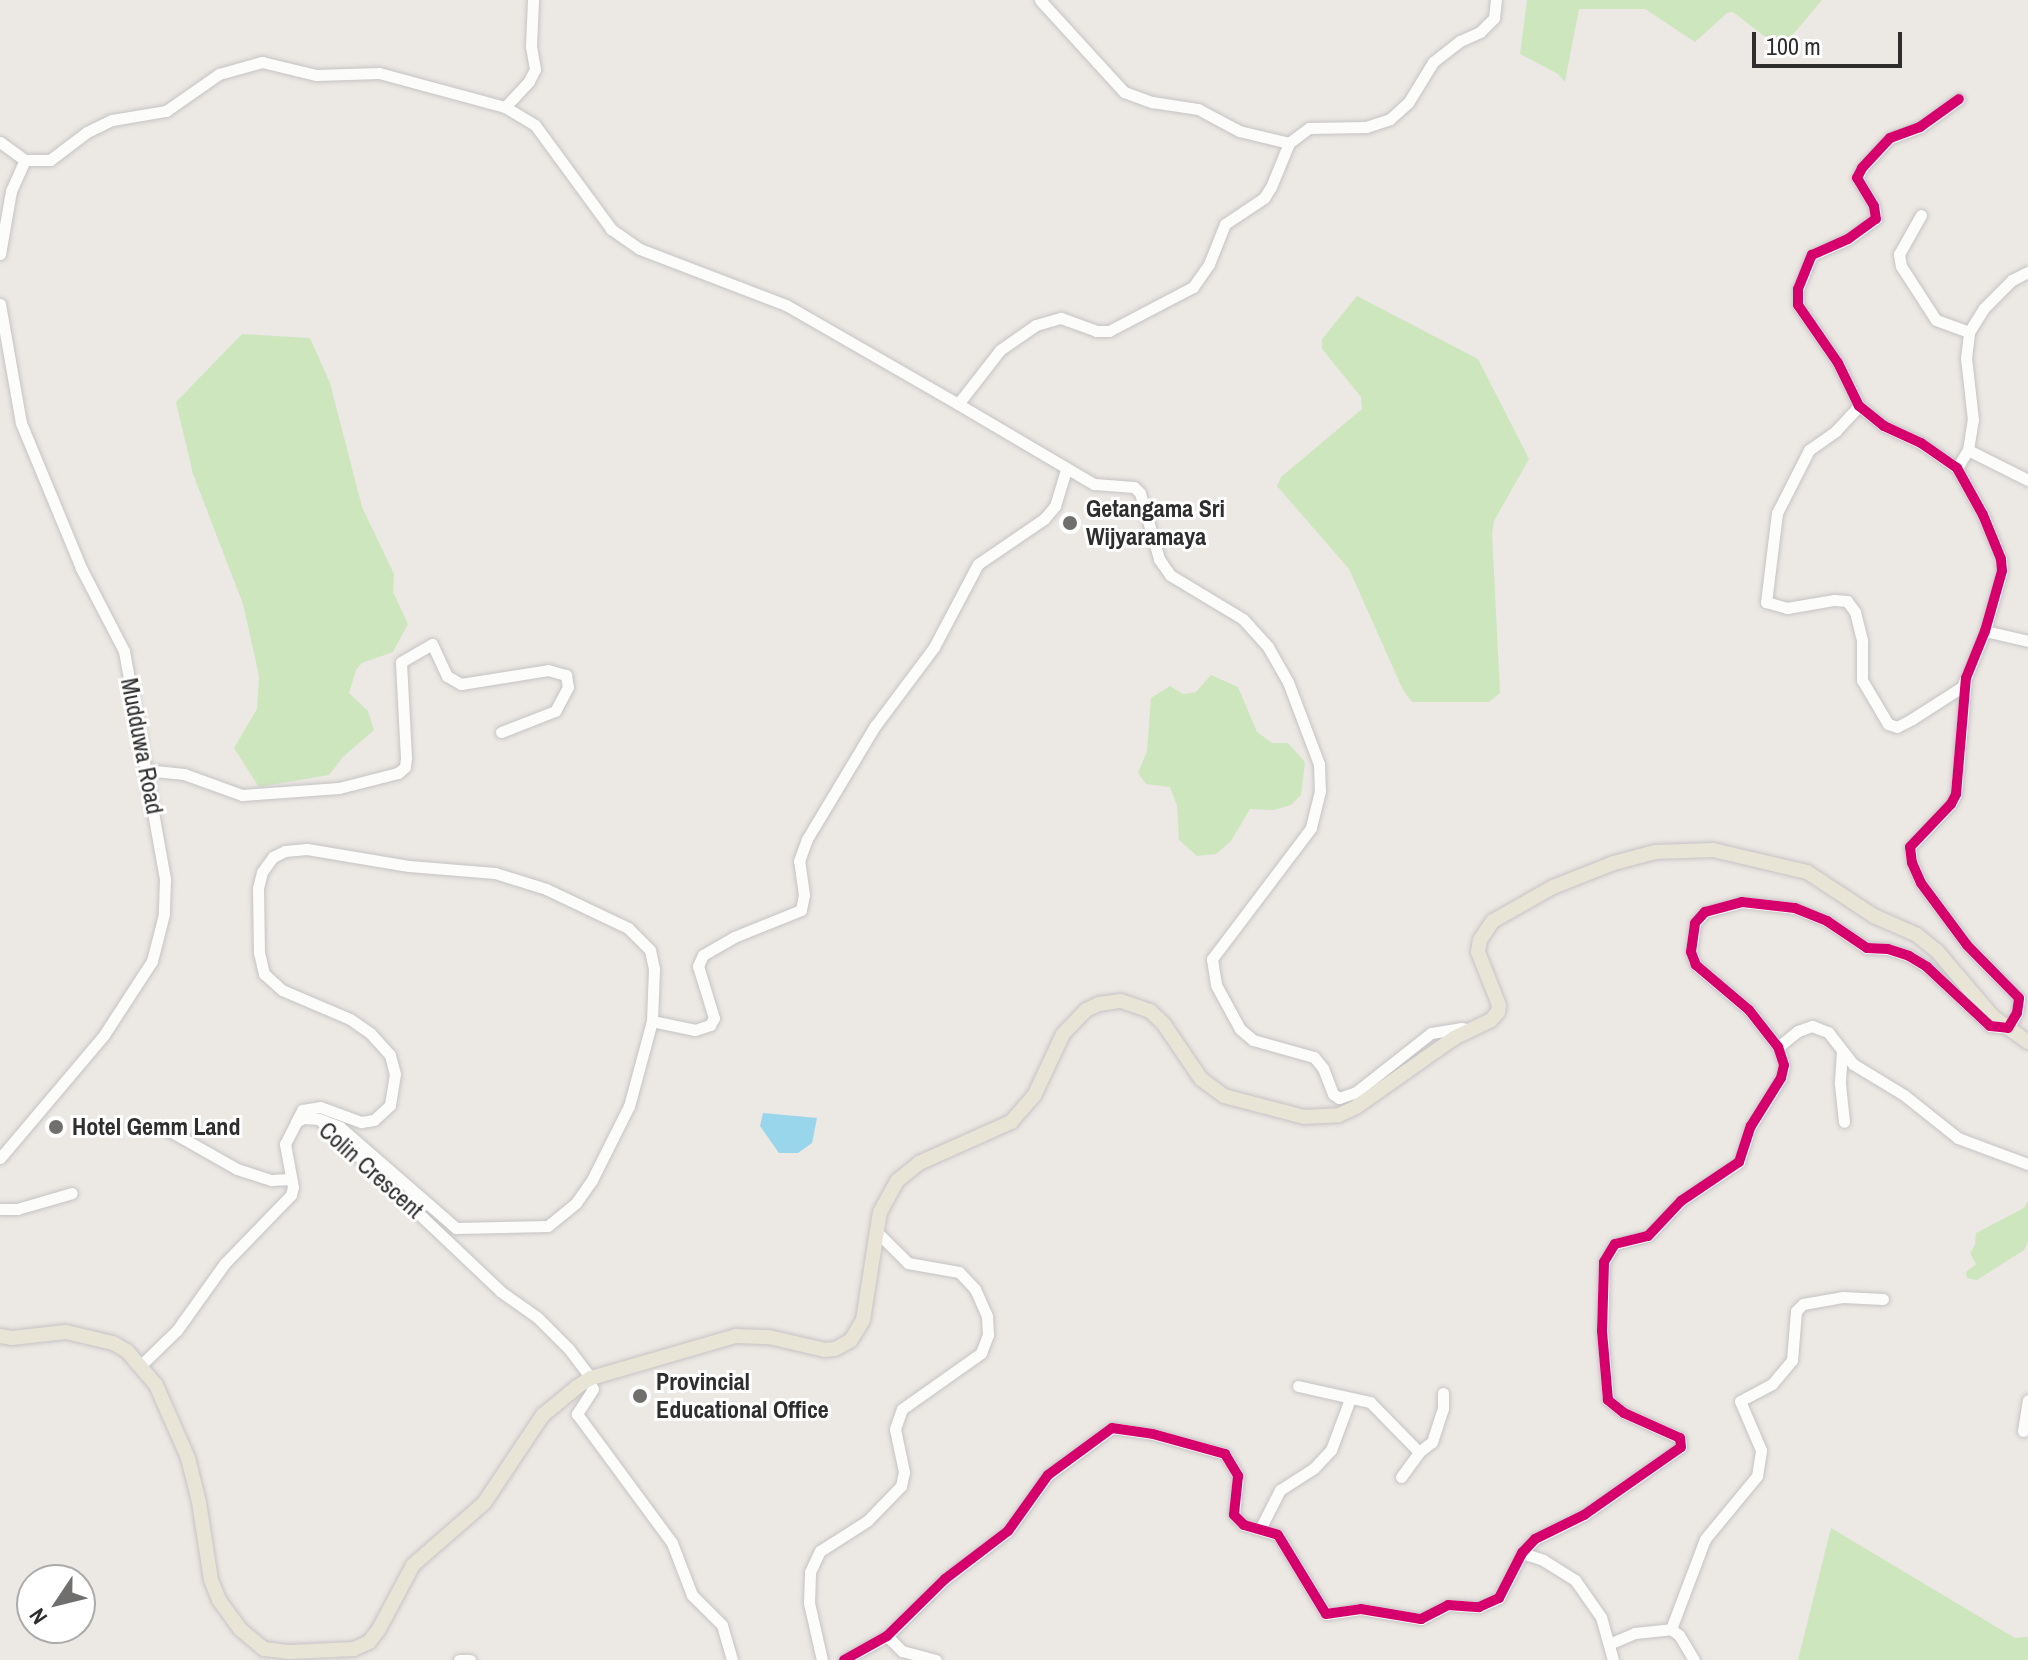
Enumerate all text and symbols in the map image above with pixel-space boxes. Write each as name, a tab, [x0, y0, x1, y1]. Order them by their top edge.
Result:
scale bar	[1756, 16, 1906, 66]
text: 100 m	[1766, 30, 1821, 62]
place label: Getangama Sri Wijyaramaya	[1086, 495, 1225, 551]
marker: Getangama Sri Wijyaramaya	[1061, 514, 1079, 532]
street label: Mudduwa Road	[115, 676, 169, 816]
place label: Hotel Gemm Land	[72, 1113, 240, 1141]
street label: Colin Crescent	[313, 1116, 429, 1224]
marker: Hotel Gemm Land	[47, 1118, 65, 1136]
place label: Provincial Educational Office	[656, 1368, 829, 1424]
marker: Provincial Educational Office	[631, 1387, 649, 1405]
north arrow	[16, 1564, 96, 1644]
text: N	[22, 1603, 54, 1631]

